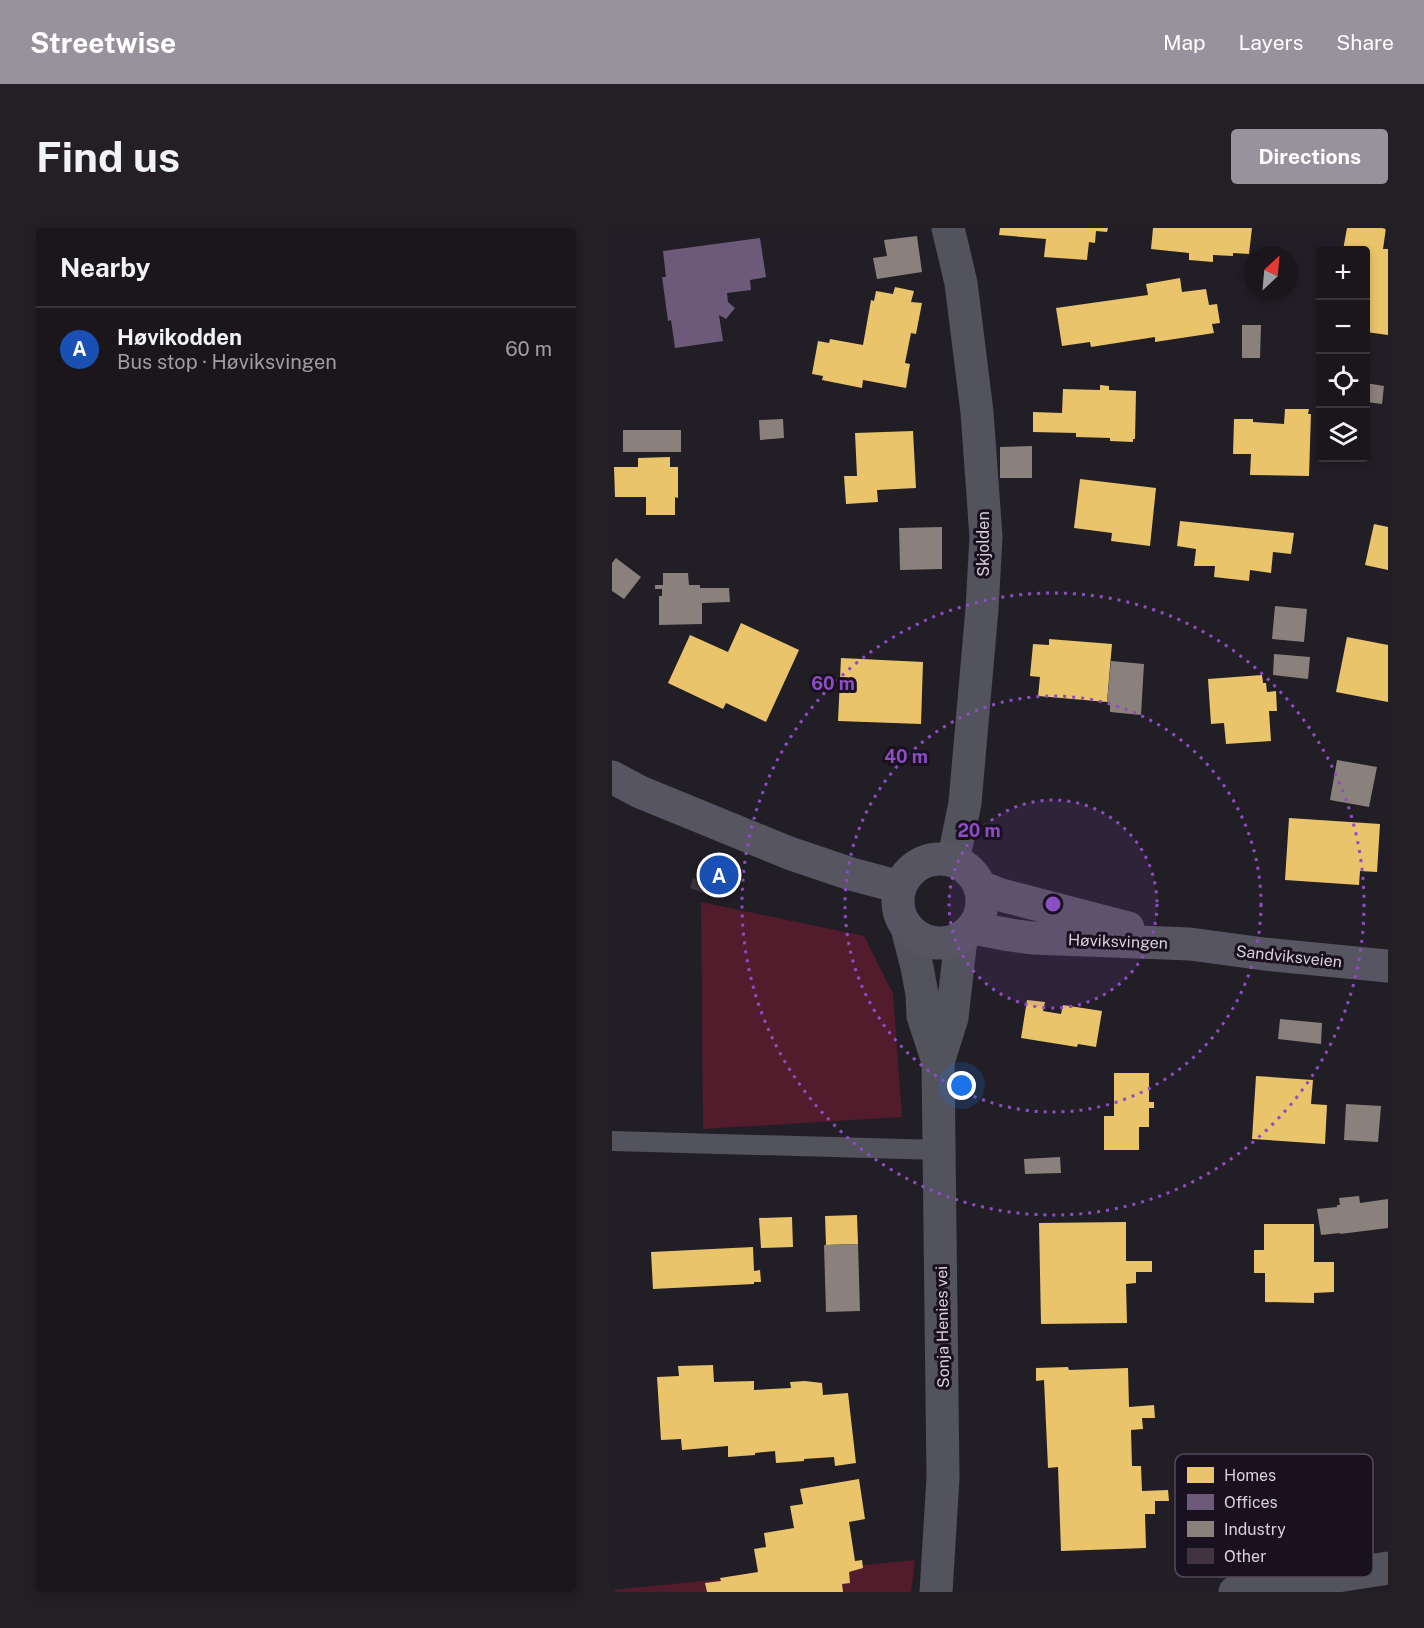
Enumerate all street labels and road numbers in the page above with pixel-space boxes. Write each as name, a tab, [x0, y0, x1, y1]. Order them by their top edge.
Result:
street label: Skjolden	[974, 511, 993, 577]
street label: Høviksvingen	[1068, 930, 1168, 953]
street label: Sandviksveien	[1235, 941, 1343, 972]
street label: Sonja Henies vei	[932, 1266, 953, 1388]

